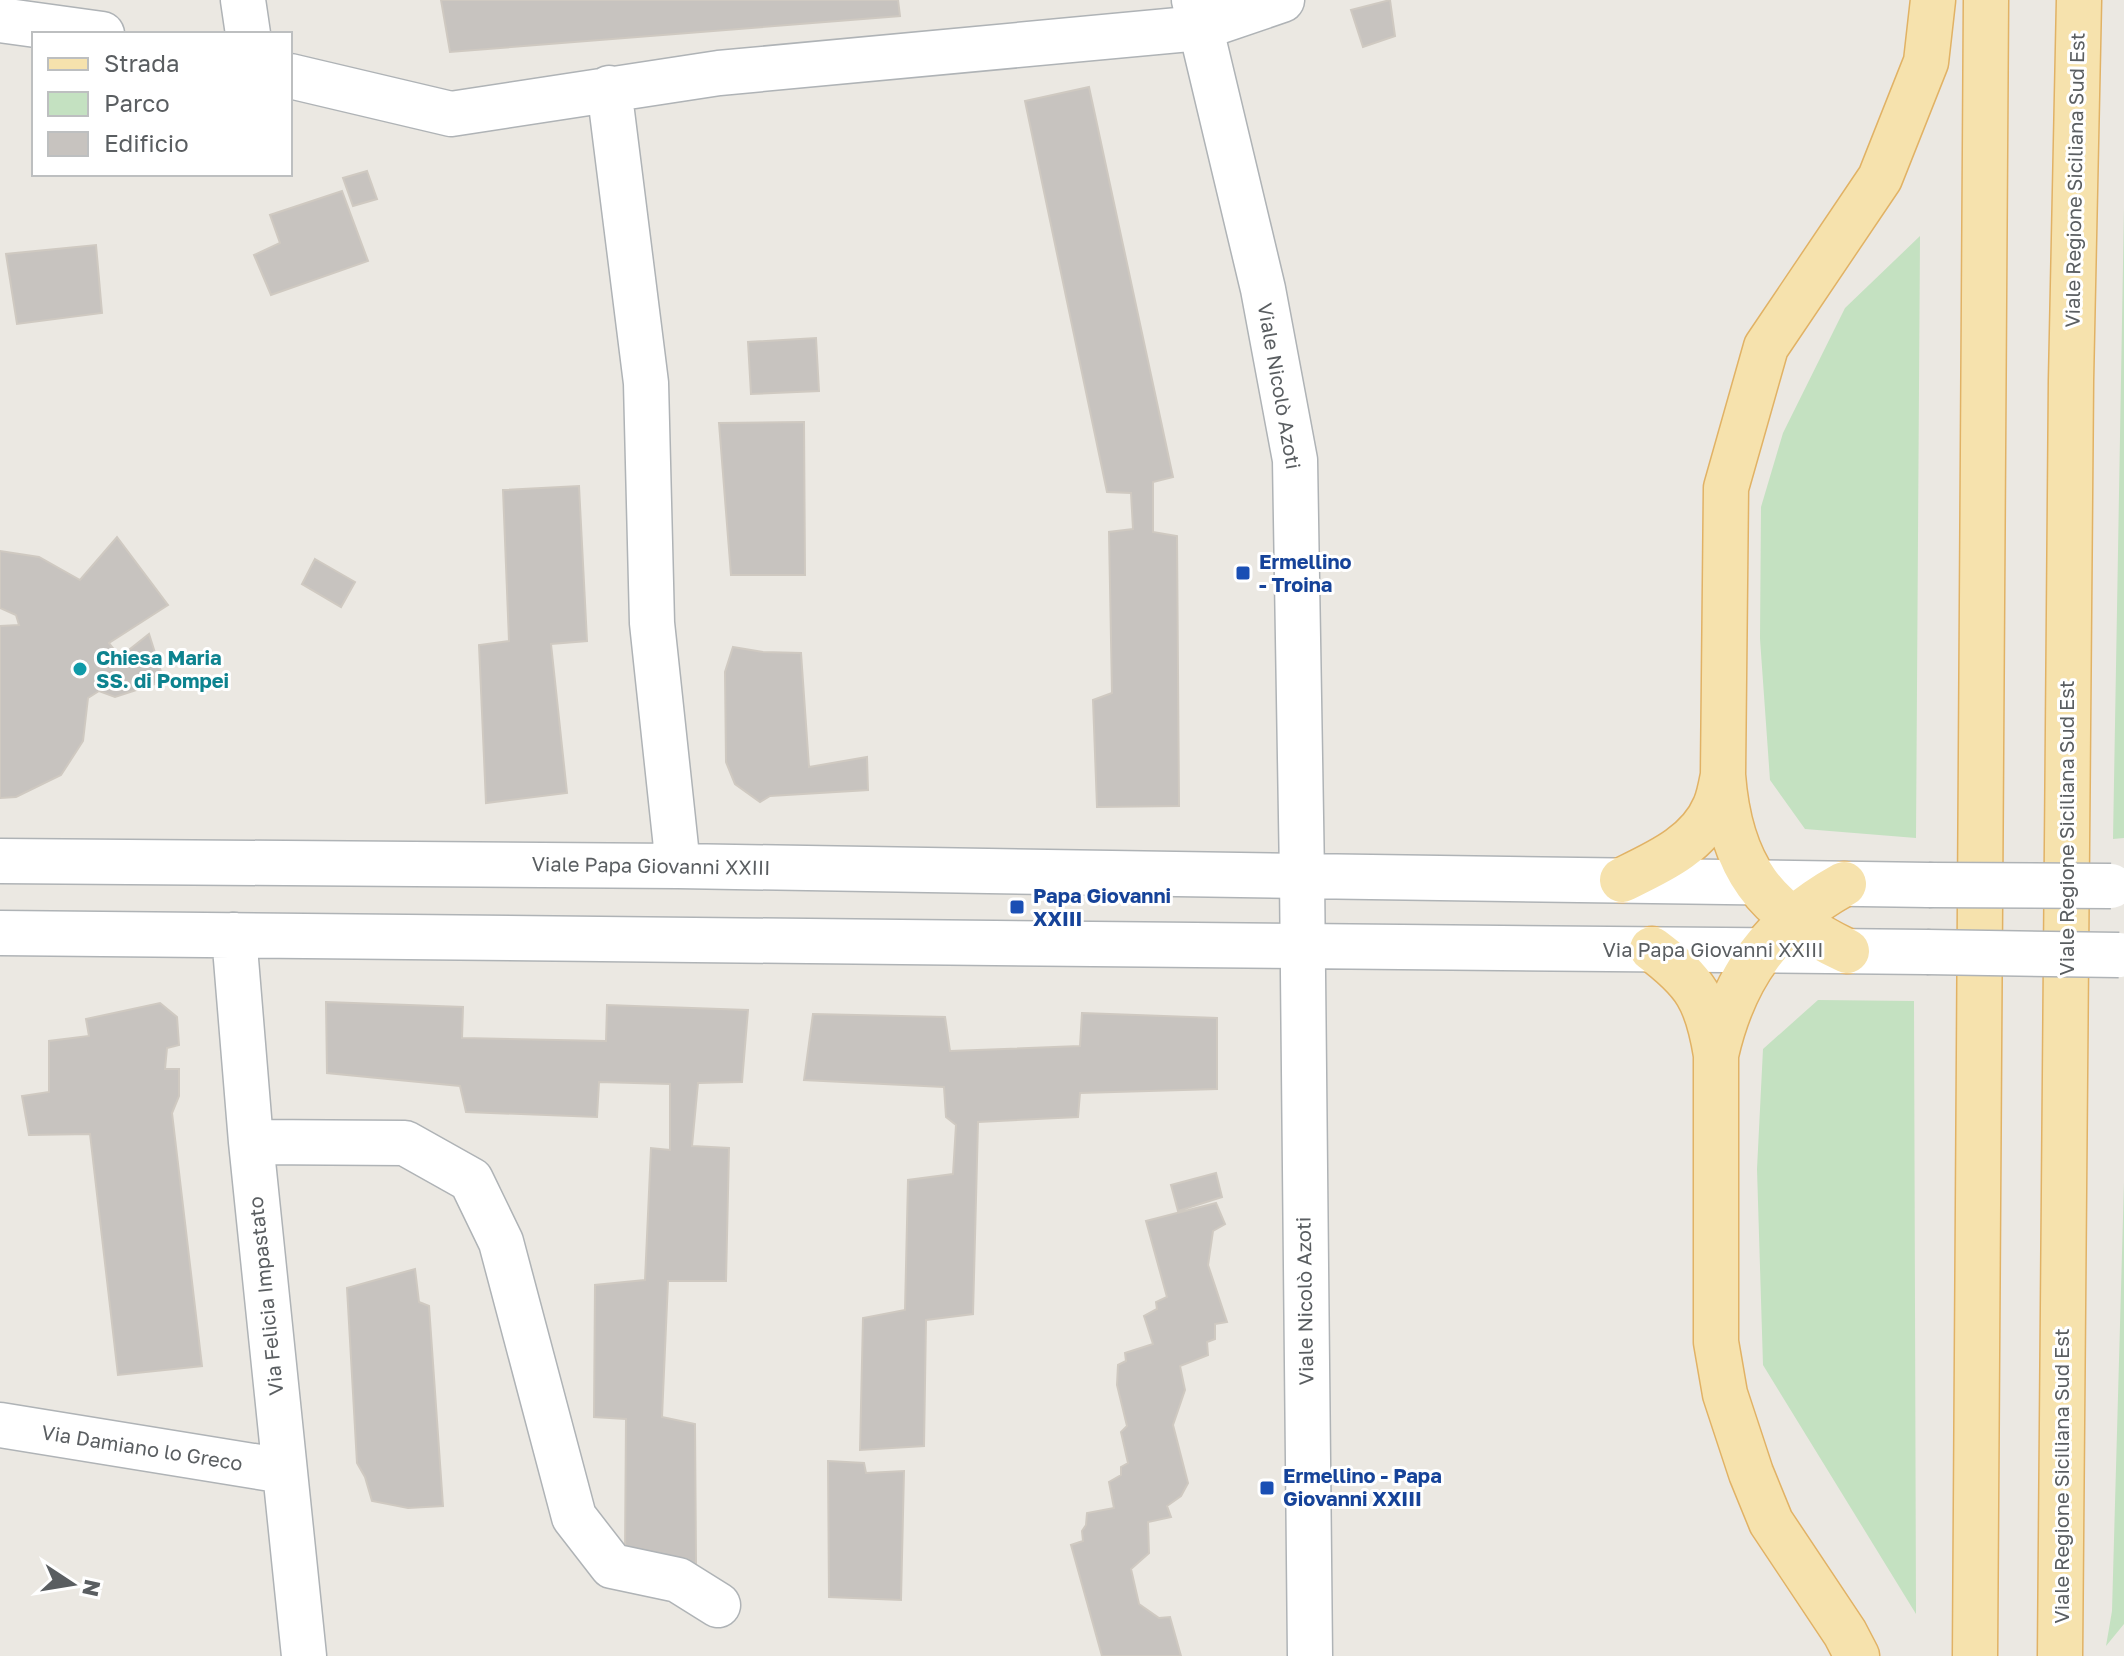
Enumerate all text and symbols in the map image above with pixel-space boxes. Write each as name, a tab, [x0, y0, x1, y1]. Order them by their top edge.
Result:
legend	[32, 32, 292, 176]
street label: Viale Regione Siciliana Sud Est	[2059, 32, 2089, 328]
text: Strada	[104, 48, 179, 77]
text: Parco	[104, 88, 170, 117]
text: Edificio	[104, 128, 189, 157]
street label: Viale Nicolò Azoti	[1254, 301, 1306, 471]
place label: Ermellino - Troina	[1259, 549, 1352, 596]
marker: Ermellino - Troina	[1234, 564, 1252, 582]
place label: Chiesa Maria SS. di Pompei	[96, 645, 229, 692]
marker: Chiesa Maria SS. di Pompei	[71, 660, 89, 678]
street label: Viale Regione Siciliana Sud Est	[2054, 680, 2078, 976]
street label: Viale Papa Giovanni XXIII	[531, 851, 771, 879]
place label: Papa Giovanni XXIII	[1033, 883, 1171, 930]
marker: Papa Giovanni XXIII	[1008, 898, 1026, 916]
street label: Via Papa Giovanni XXIII	[1602, 937, 1824, 961]
street label: Via Felicia Impastato	[243, 1195, 287, 1397]
street label: Viale Nicolò Azoti	[1291, 1216, 1317, 1386]
street label: Viale Regione Siciliana Sud Est	[2049, 1328, 2073, 1624]
street label: Via Damiano lo Greco	[40, 1419, 244, 1475]
place label: Ermellino - Papa Giovanni XXIII	[1283, 1463, 1442, 1510]
marker: Ermellino - Papa Giovanni XXIII	[1258, 1479, 1276, 1497]
north arrow	[32, 1544, 112, 1624]
text: N	[77, 1577, 107, 1599]

